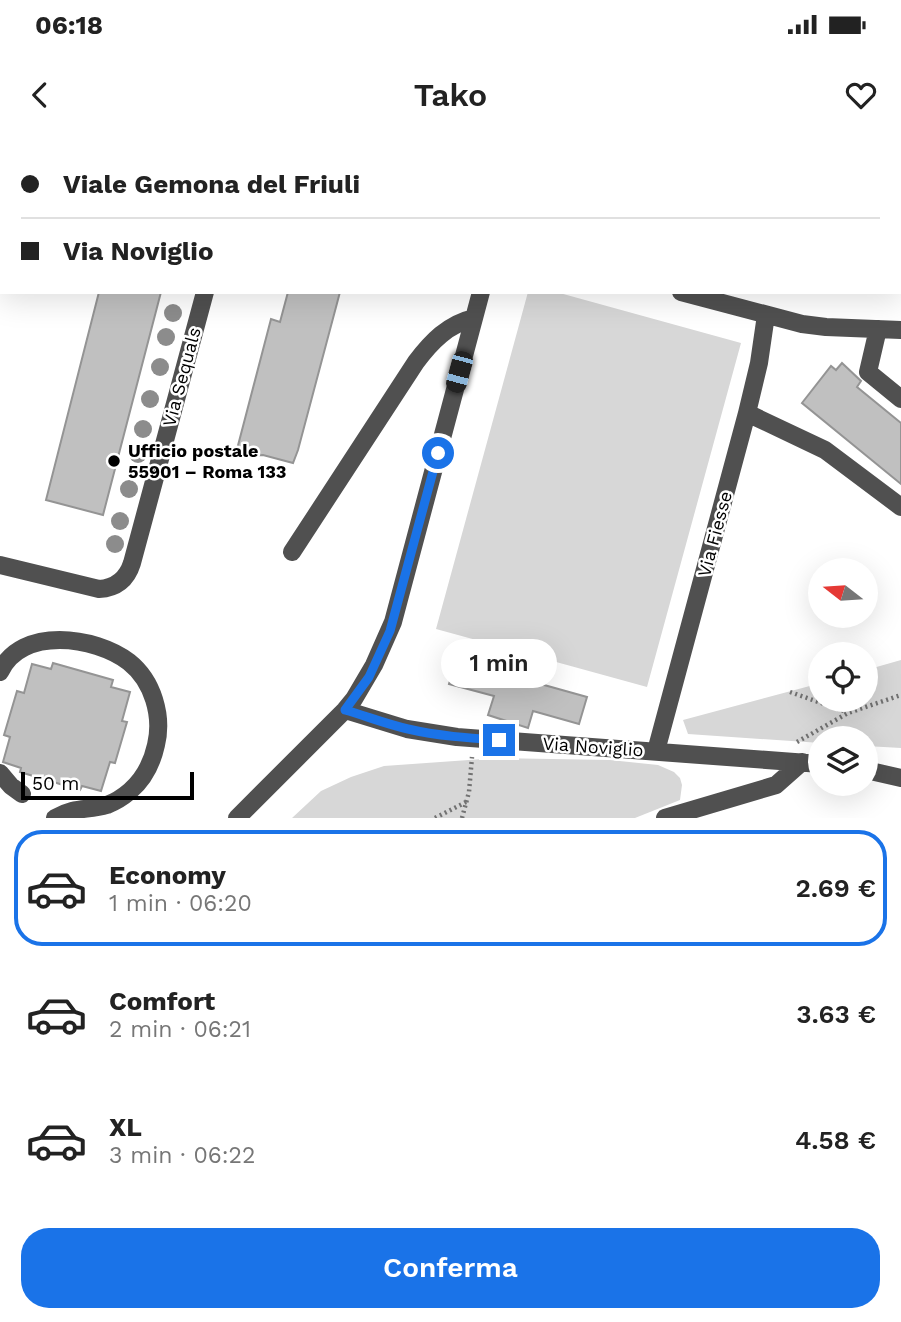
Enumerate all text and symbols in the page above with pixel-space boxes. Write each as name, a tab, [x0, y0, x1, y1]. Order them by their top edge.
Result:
text: 06:18	[35, 10, 103, 40]
icon: back	[21, 76, 59, 114]
text: Tako	[414, 76, 487, 114]
icon: heart	[842, 76, 880, 114]
text: Viale Gemona del Friuli	[63, 169, 360, 199]
text: Via Noviglio	[63, 236, 213, 266]
street label: Via Sequals	[158, 325, 205, 429]
car	[444, 349, 475, 395]
route start	[422, 437, 454, 469]
place label: Ufficio postale 55901 – Roma 133	[128, 440, 287, 482]
marker: Ufficio postale 55901 – Roma 133	[106, 453, 122, 469]
street label: Via Fiesse	[693, 489, 736, 579]
north arrow	[808, 558, 878, 628]
map controls	[808, 558, 878, 796]
callout: 1 min	[441, 638, 557, 688]
button: locate	[808, 642, 878, 712]
text: 1 min	[469, 650, 529, 677]
route end	[483, 724, 515, 756]
button: layers	[808, 726, 878, 796]
street label: Via Noviglio	[542, 733, 644, 761]
scale bar	[21, 769, 194, 801]
text: 50 m	[32, 772, 79, 795]
icon: car	[25, 857, 88, 920]
text: Economy	[109, 860, 226, 890]
text: 2.69 €	[795, 873, 876, 903]
text: 1 min · 06:20	[109, 890, 252, 917]
icon: car	[25, 983, 88, 1046]
text: Comfort	[109, 986, 215, 1016]
text: 3.63 €	[796, 999, 876, 1029]
text: 2 min · 06:21	[109, 1016, 251, 1043]
icon: car	[25, 1109, 88, 1172]
text: XL	[109, 1112, 142, 1142]
text: 4.58 €	[795, 1125, 876, 1155]
text: 3 min · 06:22	[109, 1142, 255, 1169]
button: Conferma	[21, 1228, 880, 1308]

